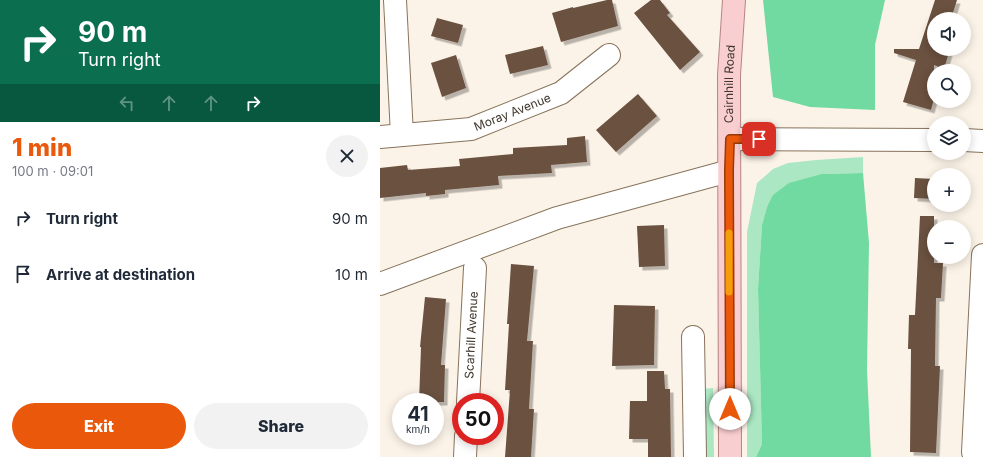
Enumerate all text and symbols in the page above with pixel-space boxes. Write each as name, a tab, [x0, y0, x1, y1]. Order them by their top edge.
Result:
map controls	[927, 12, 971, 264]
button: sound	[927, 12, 971, 56]
text: 90 m	[78, 15, 147, 49]
icon: right	[12, 16, 64, 68]
street label: Cairnhill Road	[721, 44, 738, 123]
text: Turn right	[78, 49, 161, 70]
button: search	[927, 64, 971, 108]
street label: Moray Avenue	[472, 90, 553, 134]
icon: left	[116, 92, 138, 114]
icon: ahead	[158, 92, 180, 114]
icon: ahead	[200, 92, 222, 114]
icon: right	[242, 92, 264, 114]
button: layers	[927, 116, 971, 160]
pin	[742, 122, 776, 156]
icon: arrive	[748, 128, 770, 150]
text: 1 min	[12, 133, 72, 162]
button: close	[326, 135, 368, 177]
text: 100 m · 09:01	[12, 163, 93, 179]
button: +	[927, 168, 971, 212]
icon: right	[12, 207, 34, 229]
text: Turn right	[46, 209, 118, 228]
text: 90 m	[332, 209, 368, 228]
button: −	[927, 220, 971, 264]
icon: arrive	[12, 263, 34, 285]
text: Arrive at destination	[46, 265, 195, 284]
text: 10 m	[335, 265, 368, 284]
street label: Scarhill Avenue	[461, 291, 481, 379]
position arrow	[709, 388, 751, 430]
speed limit sign: 50	[452, 393, 504, 445]
text: 41	[407, 402, 429, 426]
button: Exit	[12, 403, 186, 449]
button: Share	[194, 403, 368, 449]
text: km/h	[406, 423, 430, 435]

